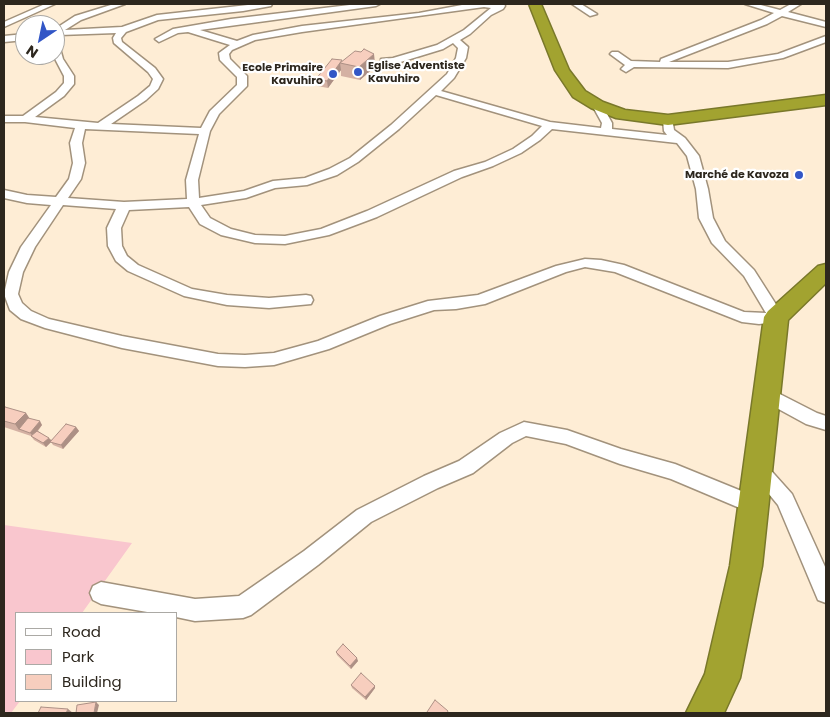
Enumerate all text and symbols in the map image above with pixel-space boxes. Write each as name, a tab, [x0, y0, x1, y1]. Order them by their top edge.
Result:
north arrow	[15, 15, 65, 65]
text: N	[22, 40, 42, 63]
place label: Eglise Adventiste Kavuhiro	[368, 59, 465, 85]
place label: Ecole Primaire Kavuhiro	[242, 61, 323, 87]
marker: Eglise Adventiste Kavuhiro	[352, 66, 364, 78]
marker: Ecole Primaire Kavuhiro	[327, 68, 339, 80]
place label: Marché de Kavoza	[685, 168, 789, 182]
marker: Marché de Kavoza	[793, 169, 805, 181]
legend	[15, 612, 178, 702]
text: Road	[62, 621, 101, 642]
text: Park	[62, 646, 94, 667]
text: Building	[62, 671, 122, 692]

